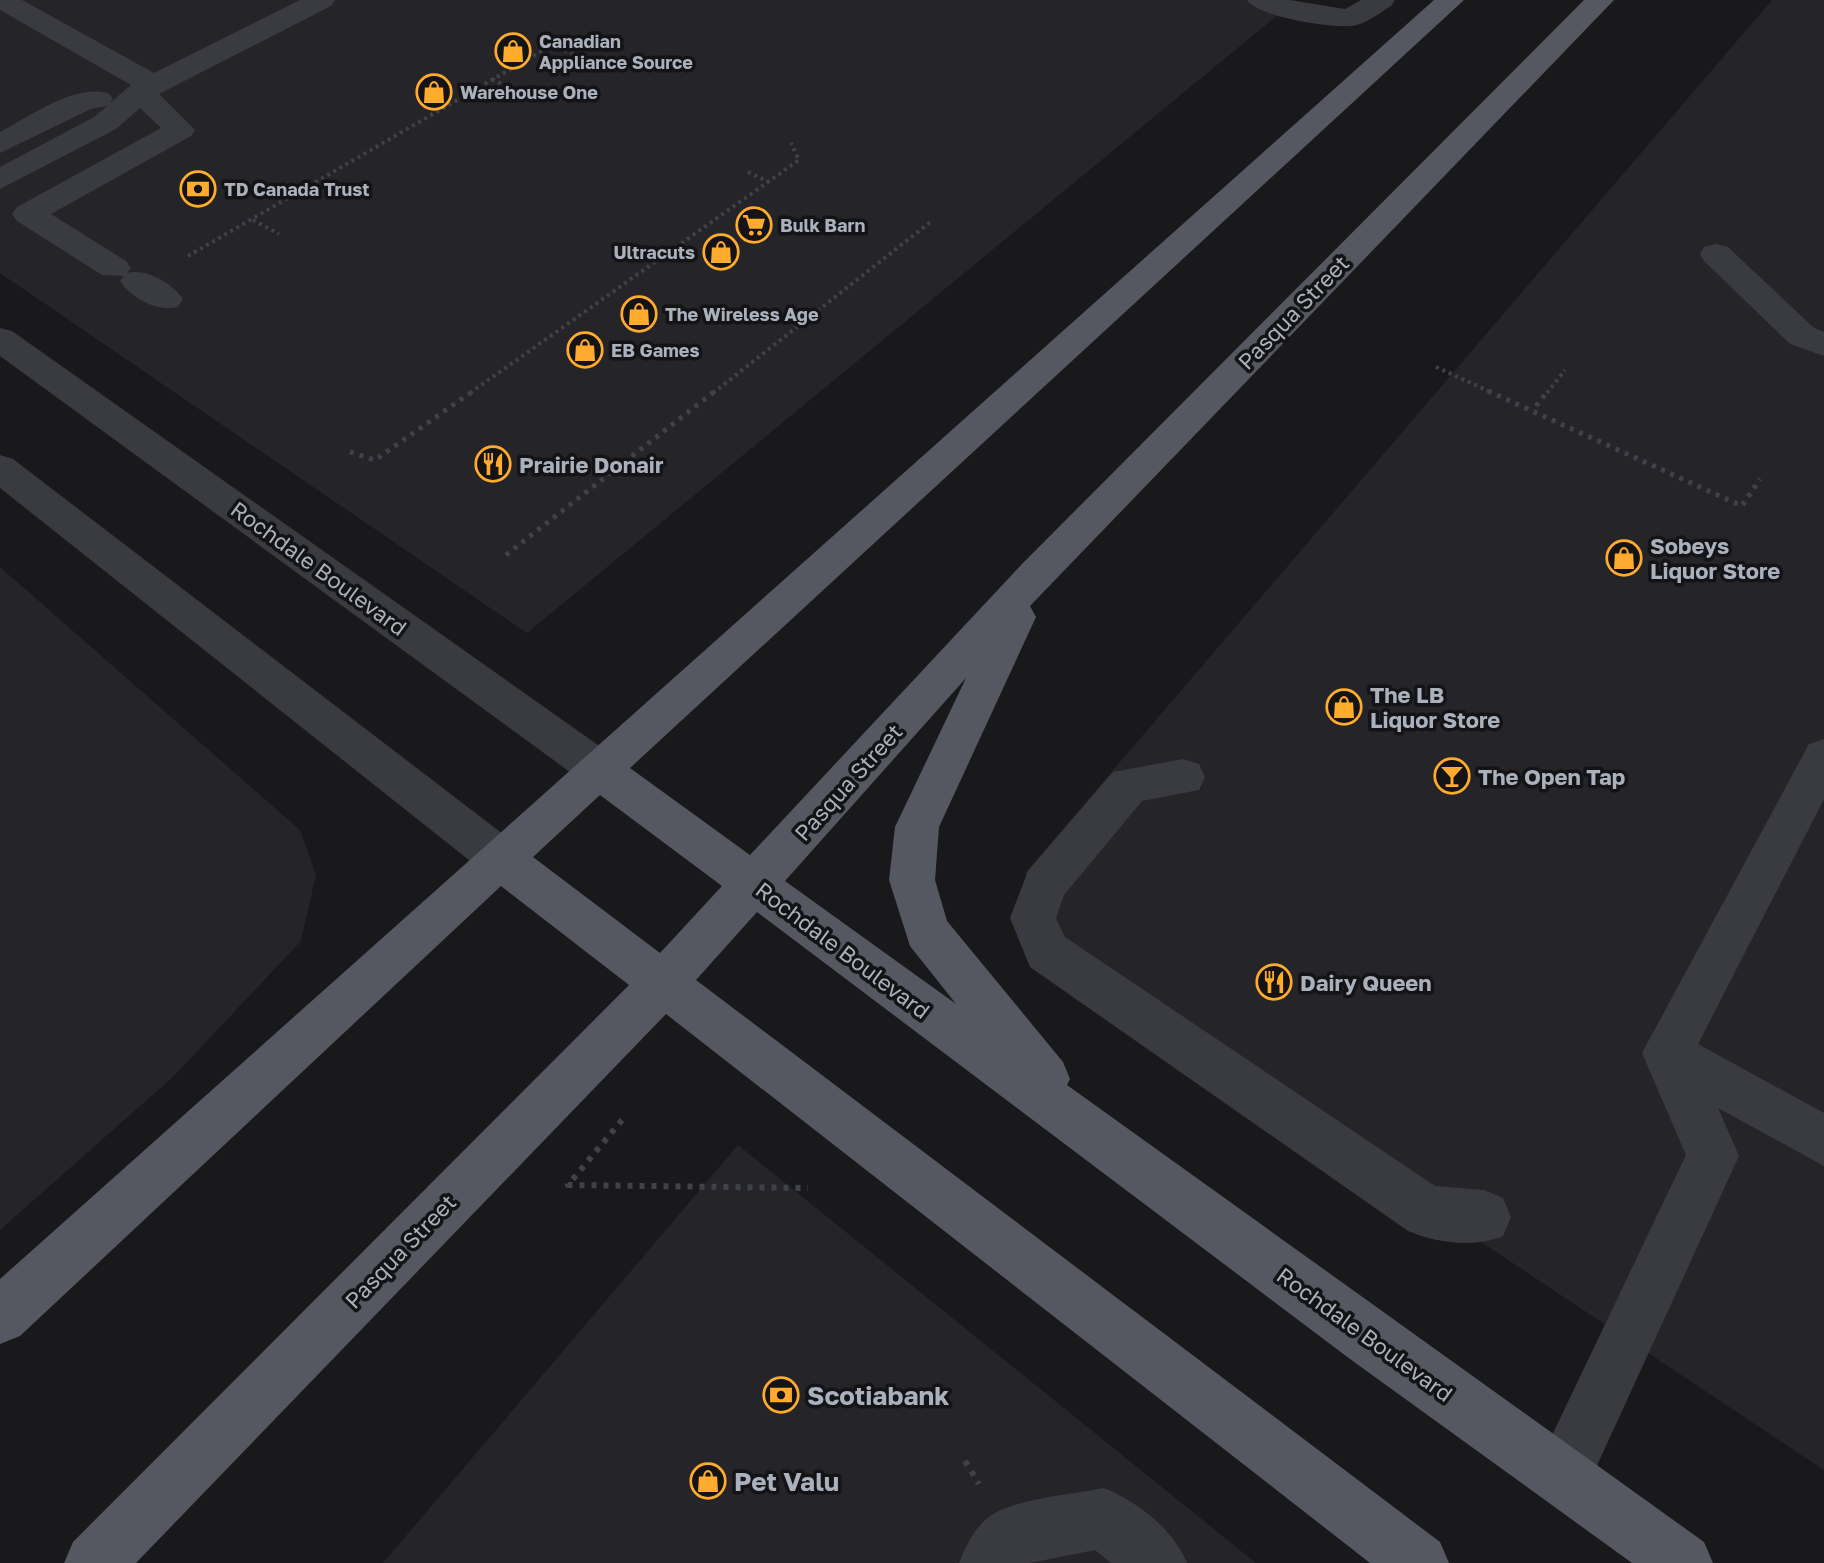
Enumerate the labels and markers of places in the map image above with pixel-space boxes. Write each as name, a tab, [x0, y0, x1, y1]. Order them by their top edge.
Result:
place label: Canadian Appliance Source	[539, 30, 693, 73]
shop icon: Canadian Appliance Source	[494, 32, 532, 70]
shop icon: Warehouse One	[415, 73, 453, 111]
place label: Warehouse One	[460, 81, 598, 103]
bank icon: TD Canada Trust	[179, 170, 217, 208]
place label: TD Canada Trust	[224, 178, 370, 200]
supermarket icon: Bulk Barn	[735, 206, 773, 244]
place label: Bulk Barn	[780, 214, 866, 236]
shop icon: Ultracuts	[702, 233, 740, 271]
place label: Ultracuts	[613, 241, 695, 263]
shop icon: The Wireless Age	[620, 295, 658, 333]
place label: The Wireless Age	[665, 303, 819, 325]
shop icon: EB Games	[566, 331, 604, 369]
place label: EB Games	[611, 339, 700, 361]
restaurant icon: Prairie Donair	[474, 445, 512, 483]
place label: Prairie Donair	[519, 451, 664, 478]
place label: Sobeys Liquor Store	[1650, 532, 1780, 584]
shop icon: Sobeys Liquor Store	[1605, 539, 1643, 577]
place label: The LB Liquor Store	[1370, 681, 1500, 733]
shop icon: The LB Liquor Store	[1325, 688, 1363, 726]
bar icon: The Open Tap	[1433, 757, 1471, 795]
place label: The Open Tap	[1478, 763, 1625, 790]
restaurant icon: Dairy Queen	[1255, 963, 1293, 1001]
place label: Dairy Queen	[1300, 969, 1432, 996]
bank icon: Scotiabank	[762, 1376, 800, 1414]
place label: Scotiabank	[807, 1380, 949, 1411]
shop icon: Pet Valu	[689, 1462, 727, 1500]
place label: Pet Valu	[734, 1466, 839, 1497]

